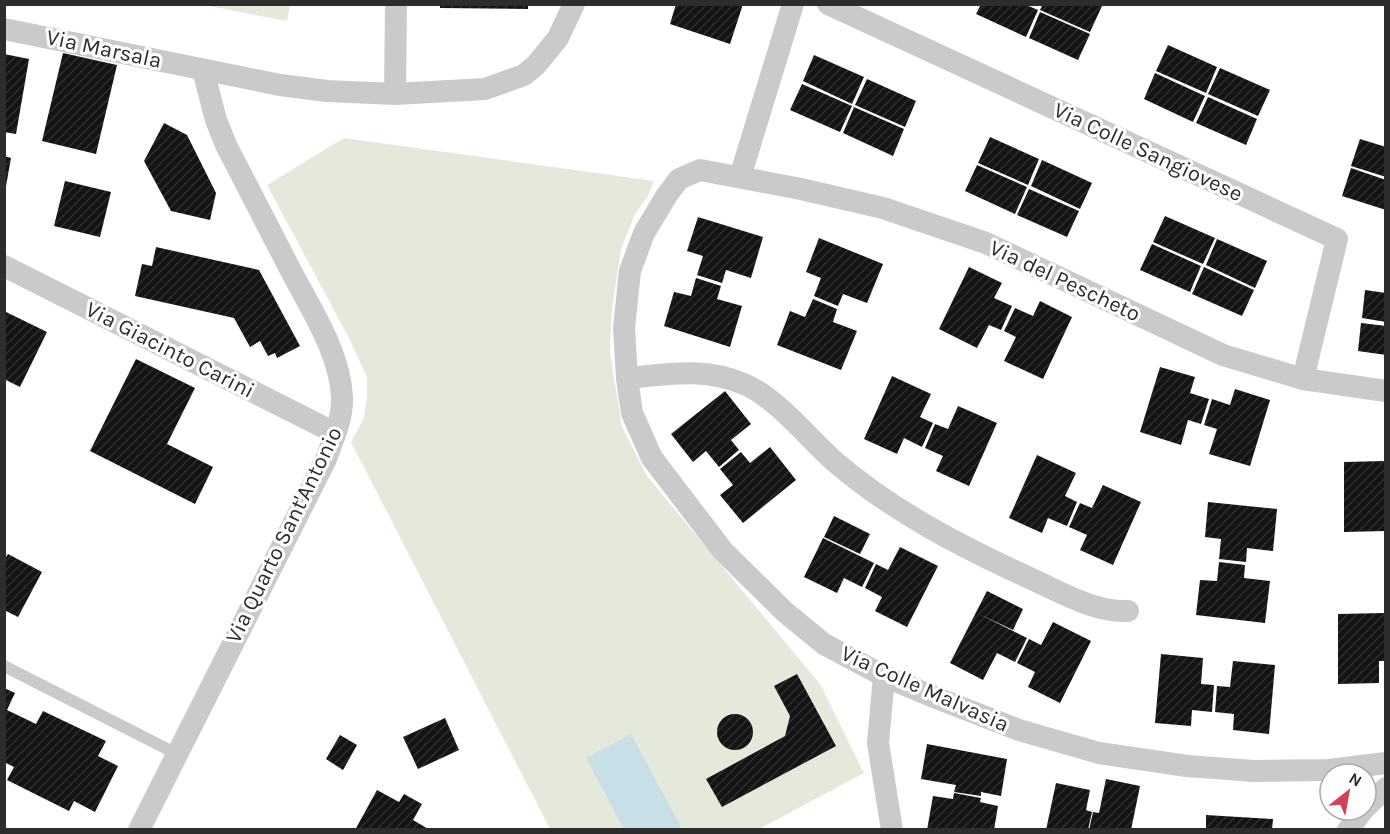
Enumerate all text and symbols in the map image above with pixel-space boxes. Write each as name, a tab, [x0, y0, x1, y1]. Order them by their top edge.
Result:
street label: Via Marsala	[44, 24, 164, 74]
street label: Via Colle Sangiovese	[1049, 97, 1247, 207]
street label: Via del Pescheto	[986, 235, 1144, 327]
street label: Via Giacinto Carini	[81, 296, 259, 404]
street label: Via Quarto Sant'Antonio	[220, 423, 348, 647]
street label: Via Colle Malvasia	[837, 640, 1013, 738]
north arrow	[1318, 762, 1378, 822]
text: N	[1346, 768, 1365, 791]

